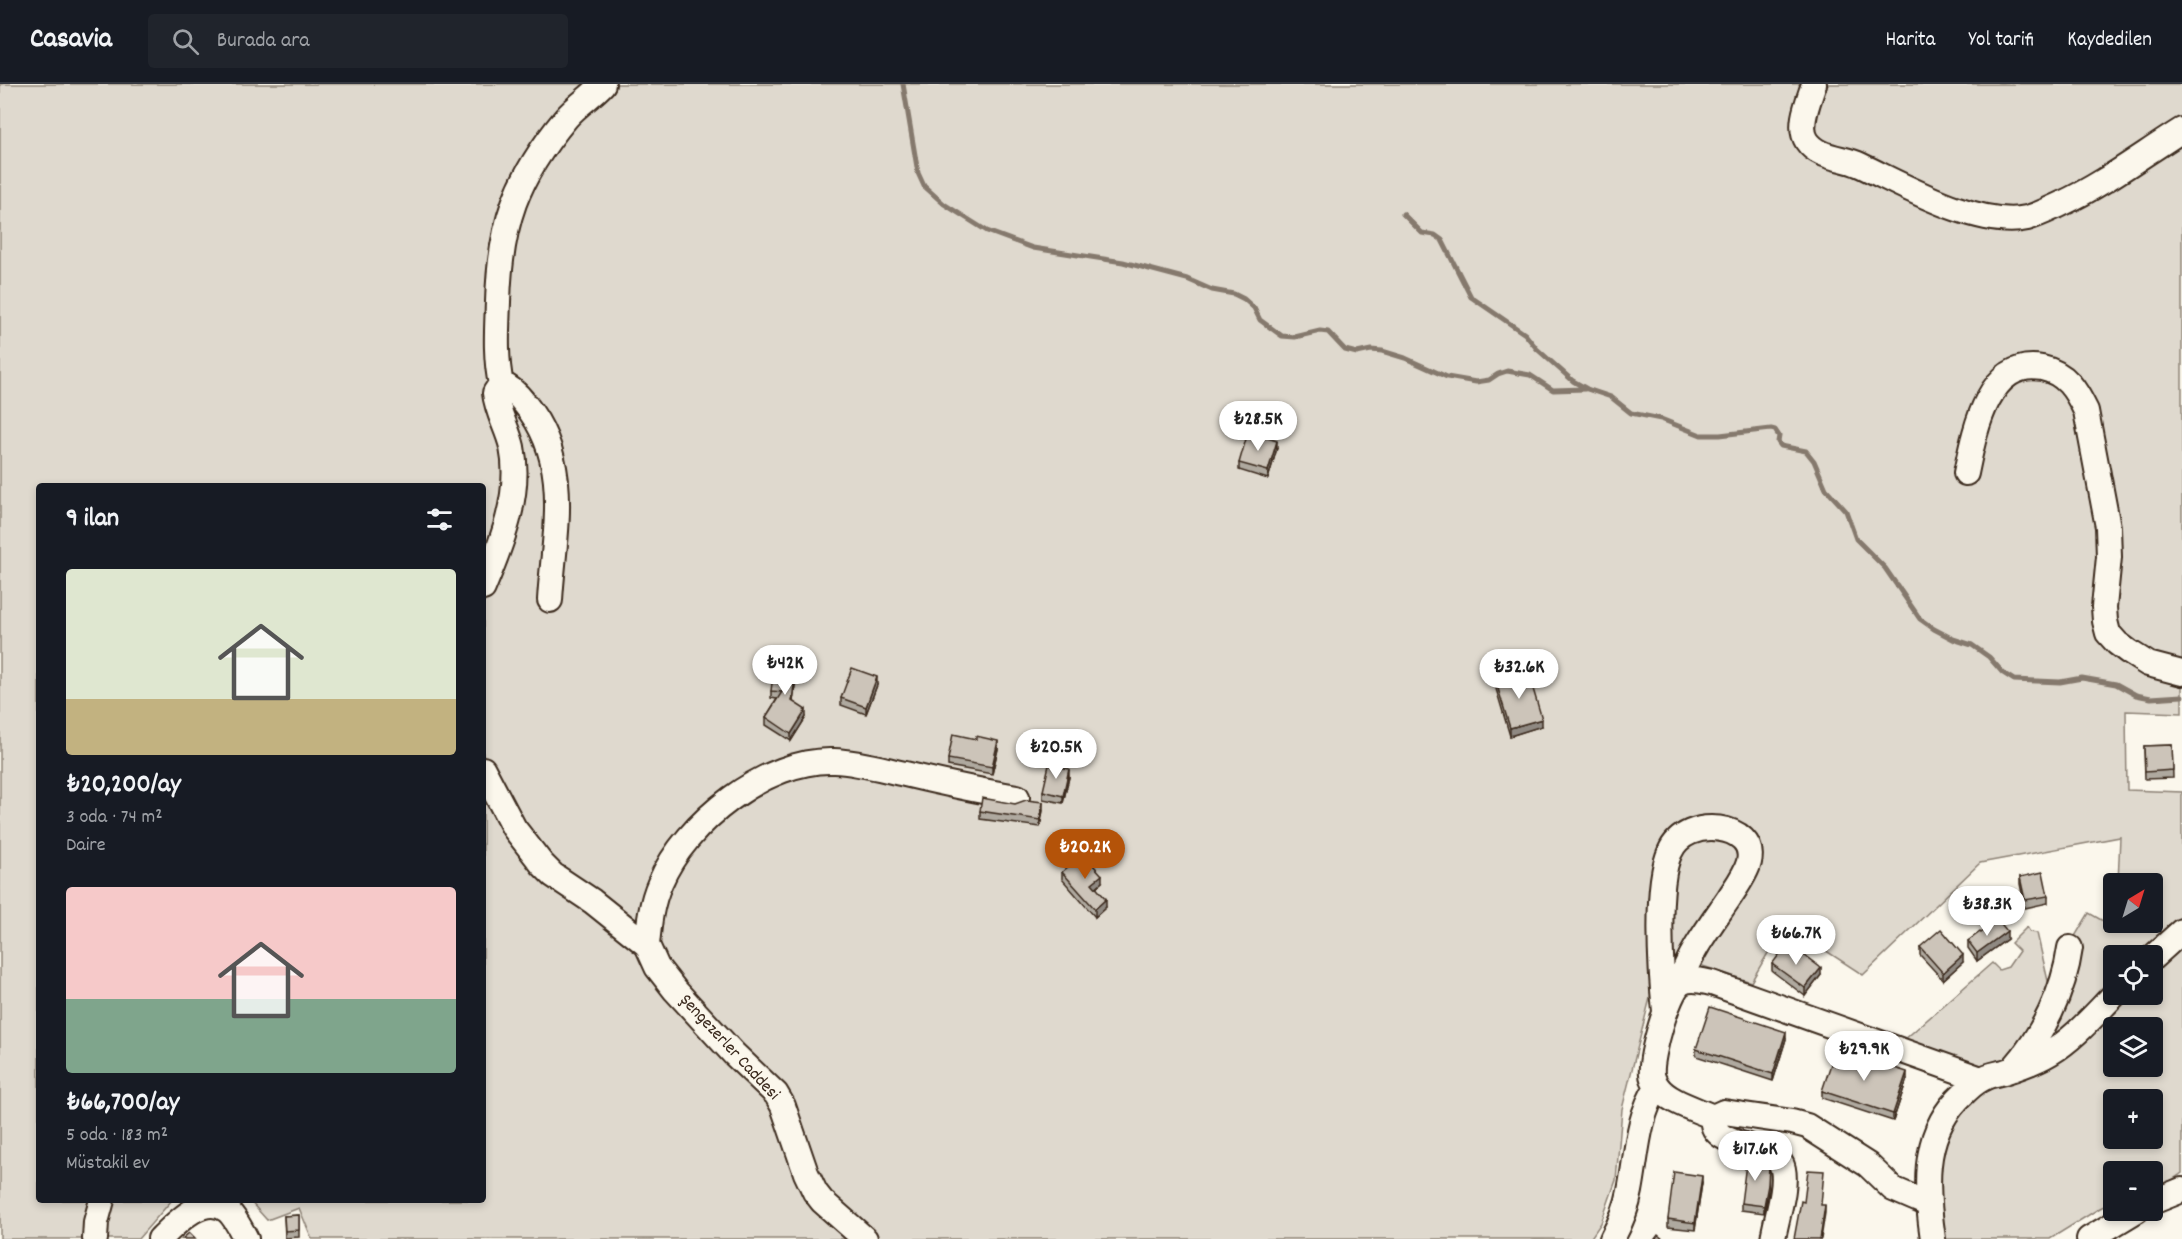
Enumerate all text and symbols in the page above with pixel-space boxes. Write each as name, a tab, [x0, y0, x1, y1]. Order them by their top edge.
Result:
search box	[148, 14, 568, 68]
text: Casavia	[30, 21, 112, 61]
icon: search	[169, 25, 202, 58]
text: Burada ara	[217, 26, 310, 57]
text: Harita	[1886, 26, 1935, 56]
text: Yol tarifi	[1968, 26, 2034, 56]
text: Kaydedilen	[2067, 26, 2152, 56]
pin: ₺28.5K	[1209, 401, 1307, 452]
text: ₺28.5K	[1233, 406, 1283, 434]
text: 9 ilan	[66, 501, 119, 538]
icon: filters	[423, 503, 456, 536]
icon: home	[207, 608, 315, 716]
pin: ₺42K	[749, 645, 821, 696]
pin: ₺32.6K	[1470, 649, 1568, 700]
text: ₺42K	[766, 650, 804, 678]
text: ₺32.6K	[1493, 654, 1545, 682]
pin: ₺20.5K	[1007, 729, 1105, 780]
text: ₺20.5K	[1030, 734, 1082, 762]
text: ₺20,200/ay	[66, 767, 181, 804]
text: 3 oda · 74 m²	[66, 804, 162, 832]
pin: ₺20.2K	[1036, 829, 1134, 880]
text: Daire	[66, 832, 106, 860]
text: ₺20.2K	[1059, 834, 1111, 862]
north arrow	[2103, 873, 2163, 933]
map controls	[2103, 873, 2163, 1221]
pin: ₺38.3K	[1938, 886, 2036, 937]
text: ₺38.3K	[1962, 891, 2012, 919]
pin: ₺66.7K	[1747, 915, 1845, 966]
text: ₺66.7K	[1771, 920, 1821, 948]
icon: home	[207, 926, 315, 1034]
button: locate	[2103, 945, 2163, 1005]
street label: Şengezerler Caddesi	[673, 989, 785, 1107]
button: layers	[2103, 1017, 2163, 1077]
pin: ₺29.9K	[1815, 1031, 1913, 1082]
text: ₺29.9K	[1839, 1036, 1889, 1064]
text: ₺66,700/ay	[66, 1085, 179, 1122]
button: +	[2103, 1089, 2163, 1149]
text: 5 oda · 183 m²	[66, 1122, 168, 1150]
pin: ₺17.6K	[1706, 1131, 1804, 1182]
text: ₺17.6K	[1732, 1136, 1778, 1164]
text: Müstakil ev	[66, 1150, 150, 1178]
button: −	[2103, 1161, 2163, 1221]

